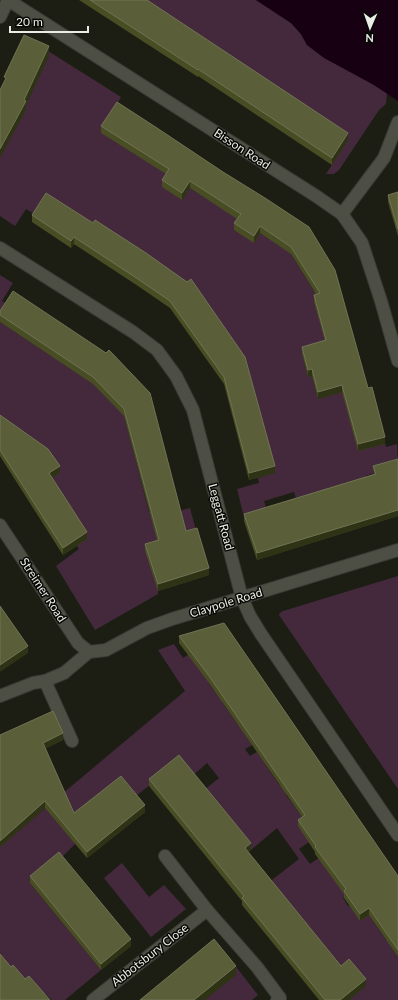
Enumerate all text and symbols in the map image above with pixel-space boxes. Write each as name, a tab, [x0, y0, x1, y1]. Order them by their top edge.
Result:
scale bar	[10, 8, 88, 34]
north arrow	[350, 8, 390, 48]
text: 20 m	[16, 14, 43, 29]
text: N	[365, 32, 374, 45]
street label: Bisson Road	[211, 125, 273, 172]
street label: Leggatt Road	[205, 482, 238, 552]
street label: Streimer Road	[17, 555, 70, 625]
street label: Claypole Road	[188, 584, 264, 621]
street label: Abbotsbury Close	[108, 920, 191, 989]

